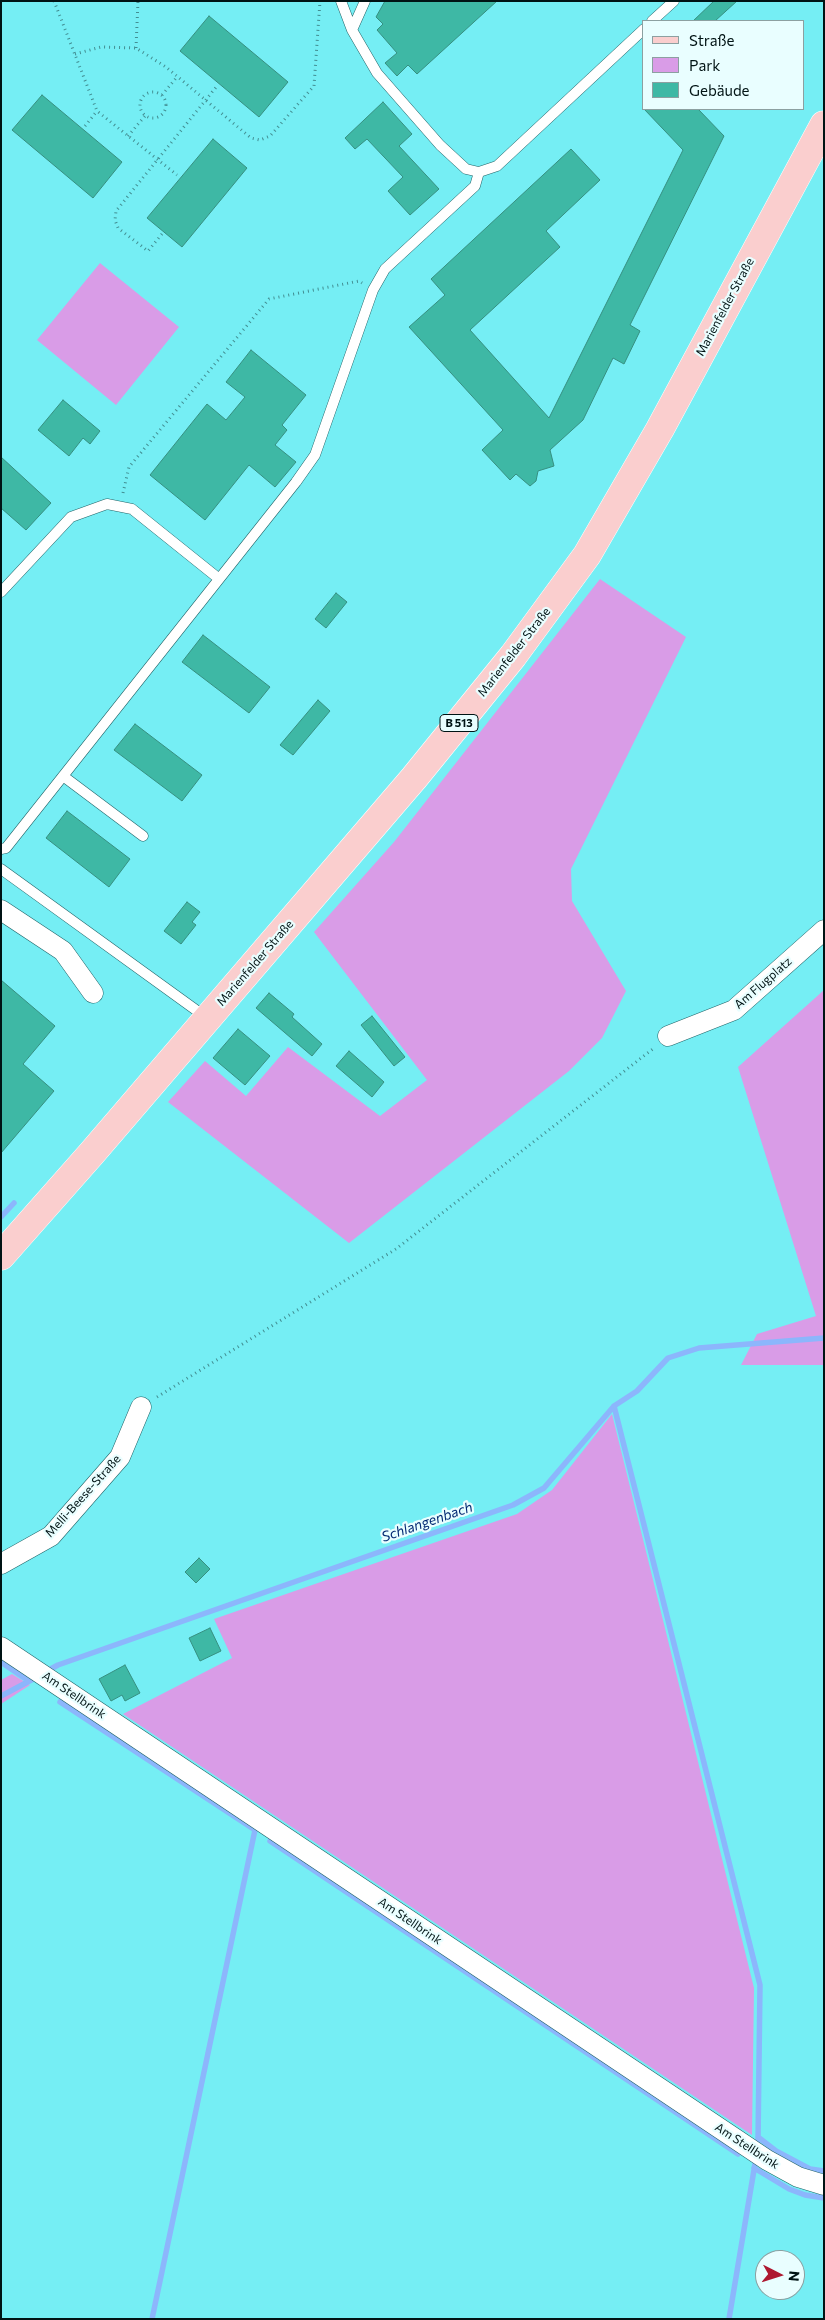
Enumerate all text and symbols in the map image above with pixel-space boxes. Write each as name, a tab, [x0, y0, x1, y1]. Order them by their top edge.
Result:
legend	[642, 20, 805, 110]
text: Straße	[689, 31, 735, 49]
text: Park	[689, 56, 720, 74]
text: Gebäude	[689, 81, 750, 99]
street label: Marienfelder Straße	[693, 255, 757, 359]
street label: Marienfelder Straße	[475, 605, 553, 699]
road number: B 513	[440, 714, 478, 731]
street label: Marienfelder Straße	[214, 917, 296, 1009]
street label: Am Flugplatz	[731, 954, 795, 1012]
street label: Melli-Beese-Straße	[42, 1452, 124, 1540]
water label: Schlangenbach	[379, 1499, 475, 1545]
street label: Am Stellbrink	[39, 1668, 109, 1722]
street label: Am Stellbrink	[375, 1894, 445, 1948]
street label: Am Stellbrink	[712, 2120, 782, 2172]
north arrow	[755, 2250, 805, 2300]
text: N	[786, 2270, 803, 2282]

